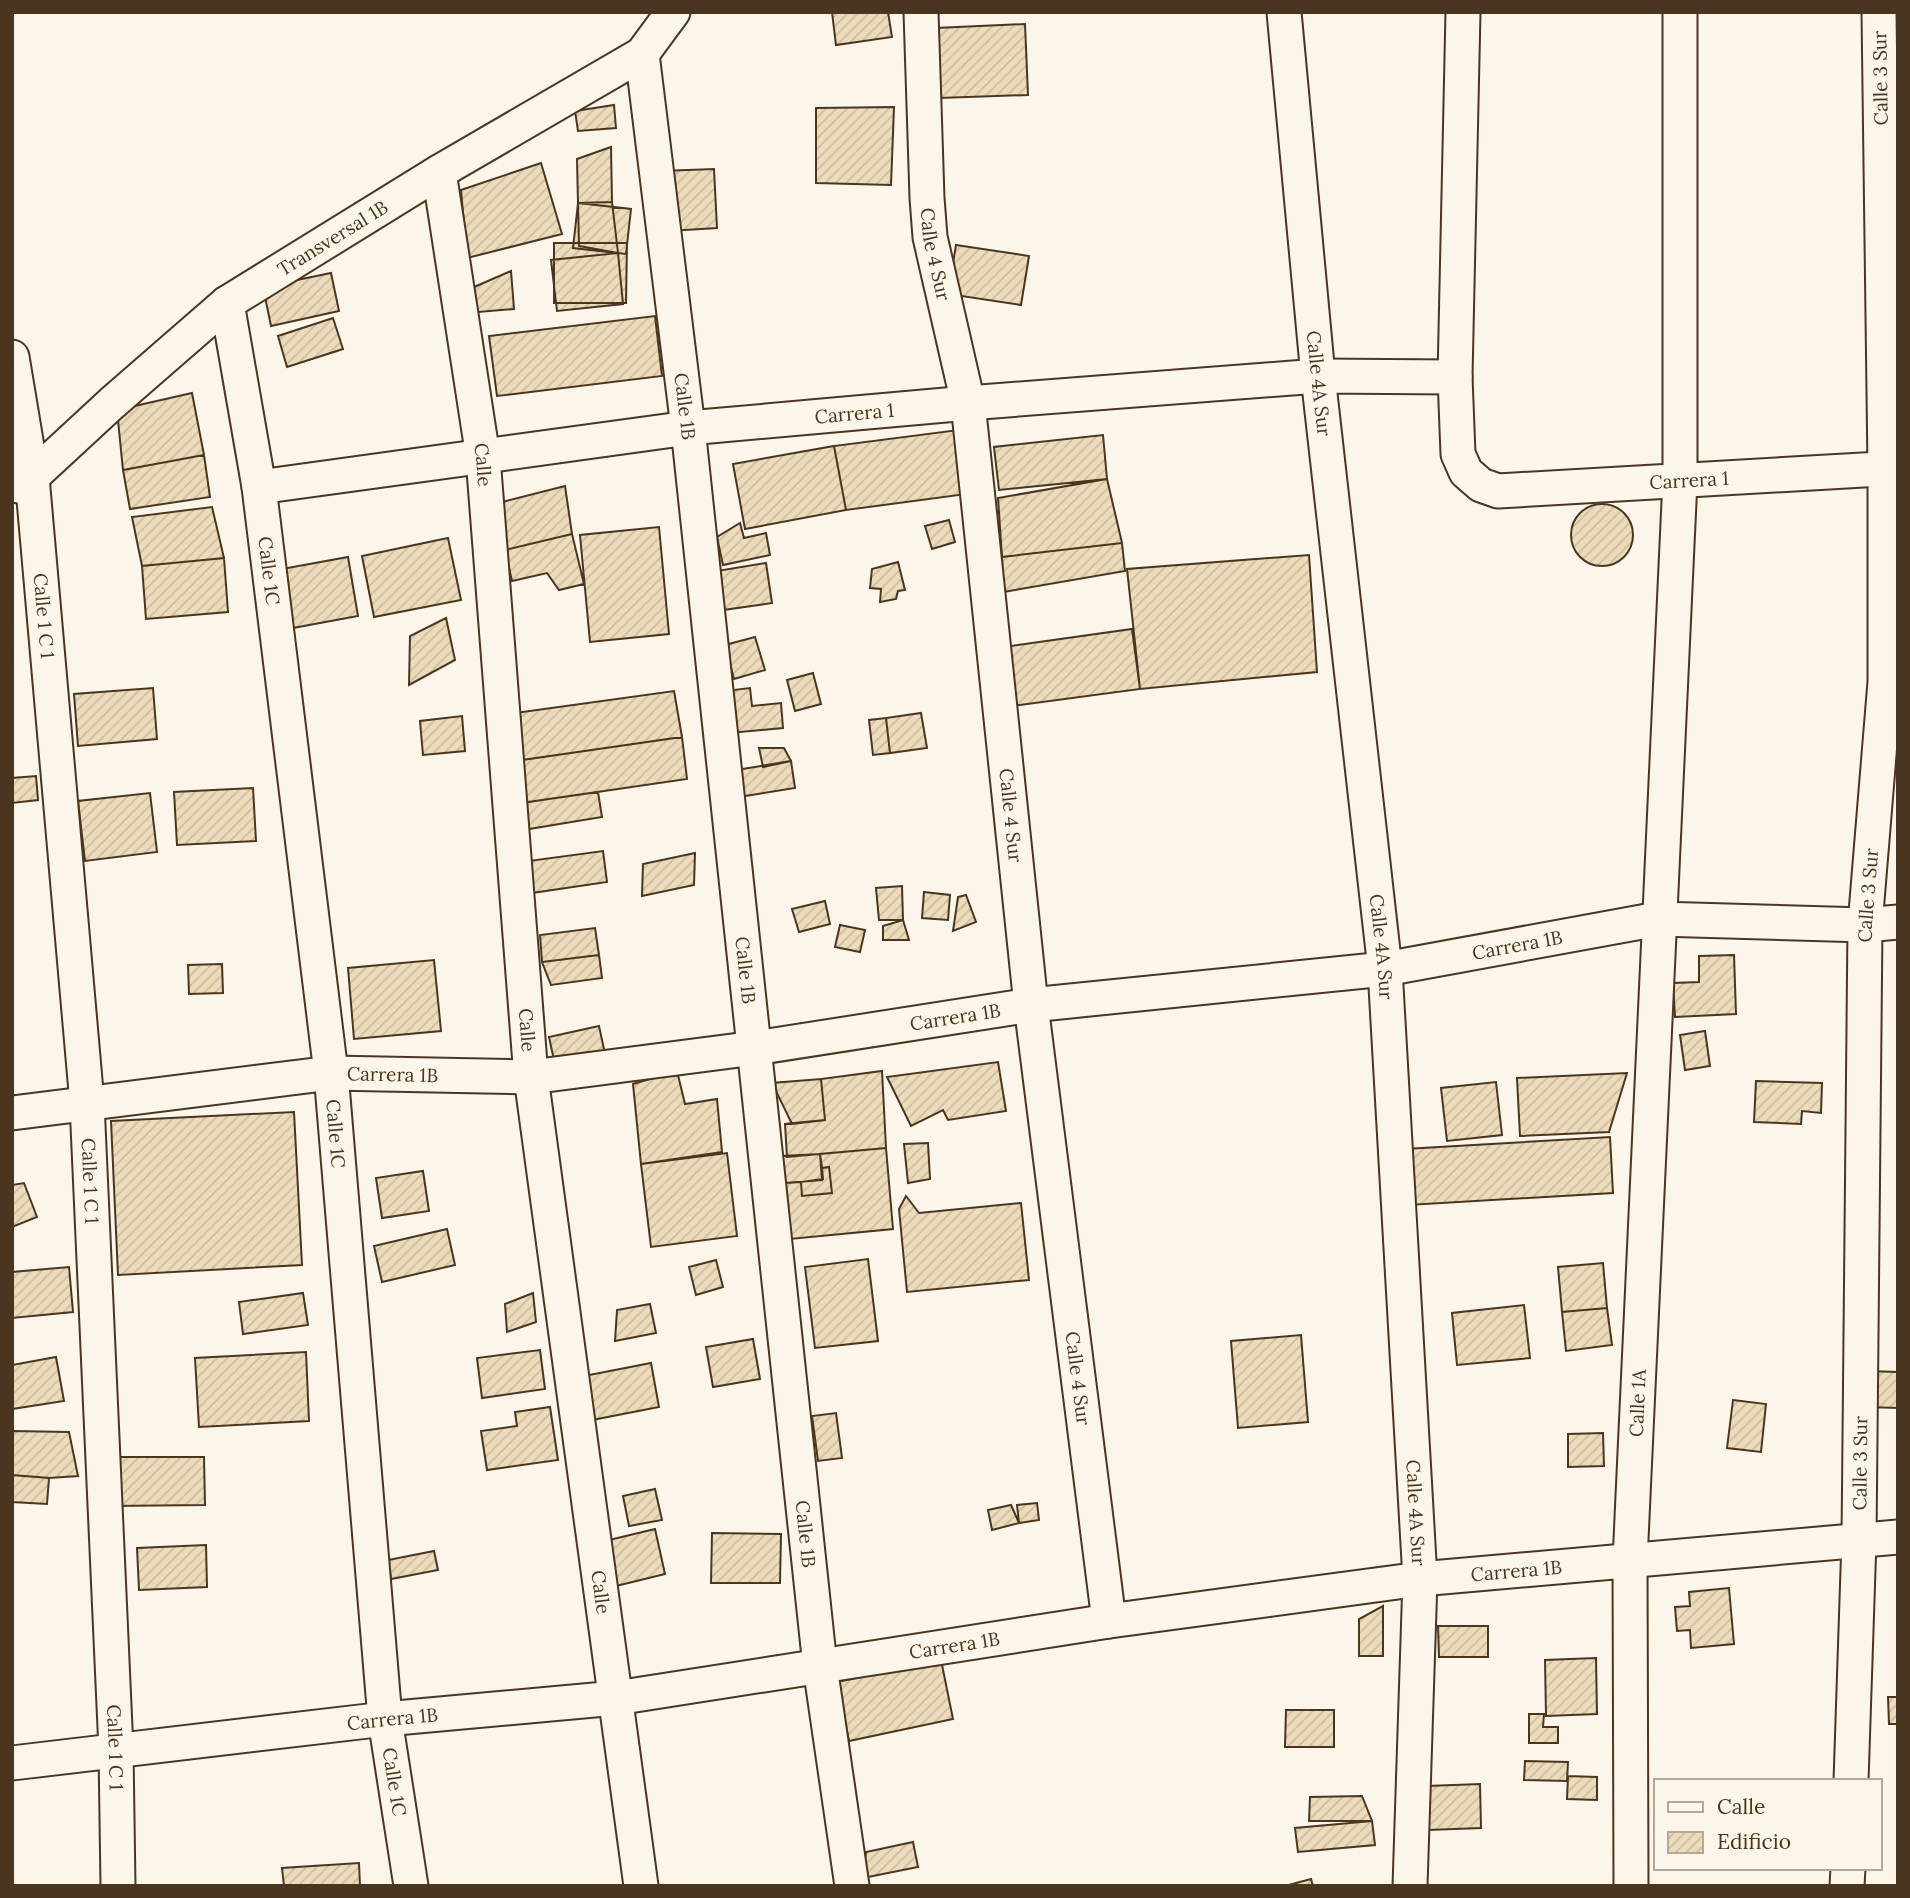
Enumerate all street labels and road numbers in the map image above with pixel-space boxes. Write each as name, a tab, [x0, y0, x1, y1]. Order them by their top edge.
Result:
street label: Calle 3 Sur	[1867, 30, 1893, 125]
street label: Transversal 1B	[273, 194, 392, 281]
street label: Calle 4 Sur	[916, 207, 956, 304]
street label: Calle 4A Sur	[1302, 329, 1337, 438]
street label: Calle 1B	[669, 371, 701, 441]
street label: Carrera 1	[814, 398, 895, 429]
street label: Calle	[469, 441, 497, 487]
street label: Carrera 1	[1649, 466, 1729, 494]
street label: Calle 1C	[253, 535, 285, 606]
street label: Calle 1 C 1	[28, 572, 60, 660]
street label: Calle 4 Sur	[994, 767, 1028, 864]
street label: Calle 3 Sur	[1853, 846, 1883, 943]
street label: Calle 4A Sur	[1365, 893, 1399, 1001]
street label: Carrera 1B	[1470, 925, 1565, 965]
street label: Calle 1B	[730, 935, 761, 1005]
street label: Carrera 1B	[908, 998, 1002, 1036]
street label: Calle	[514, 1007, 541, 1053]
street label: Carrera 1B	[347, 1061, 439, 1087]
street label: Calle 1C	[321, 1098, 351, 1169]
street label: Calle 1 C 1	[77, 1137, 104, 1224]
street label: Calle 4 Sur	[1060, 1330, 1096, 1427]
street label: Calle 1A	[1624, 1368, 1651, 1438]
street label: Calle 3 Sur	[1847, 1415, 1872, 1511]
street label: Calle 4A Sur	[1401, 1459, 1431, 1567]
street label: Calle 1B	[790, 1499, 821, 1569]
street label: Carrera 1B	[1470, 1555, 1563, 1586]
street label: Calle	[586, 1569, 616, 1615]
street label: Carrera 1B	[907, 1626, 1002, 1664]
street label: Carrera 1B	[346, 1702, 439, 1735]
street label: Calle 1 C 1	[102, 1704, 129, 1790]
street label: Calle 1C	[378, 1746, 412, 1818]

